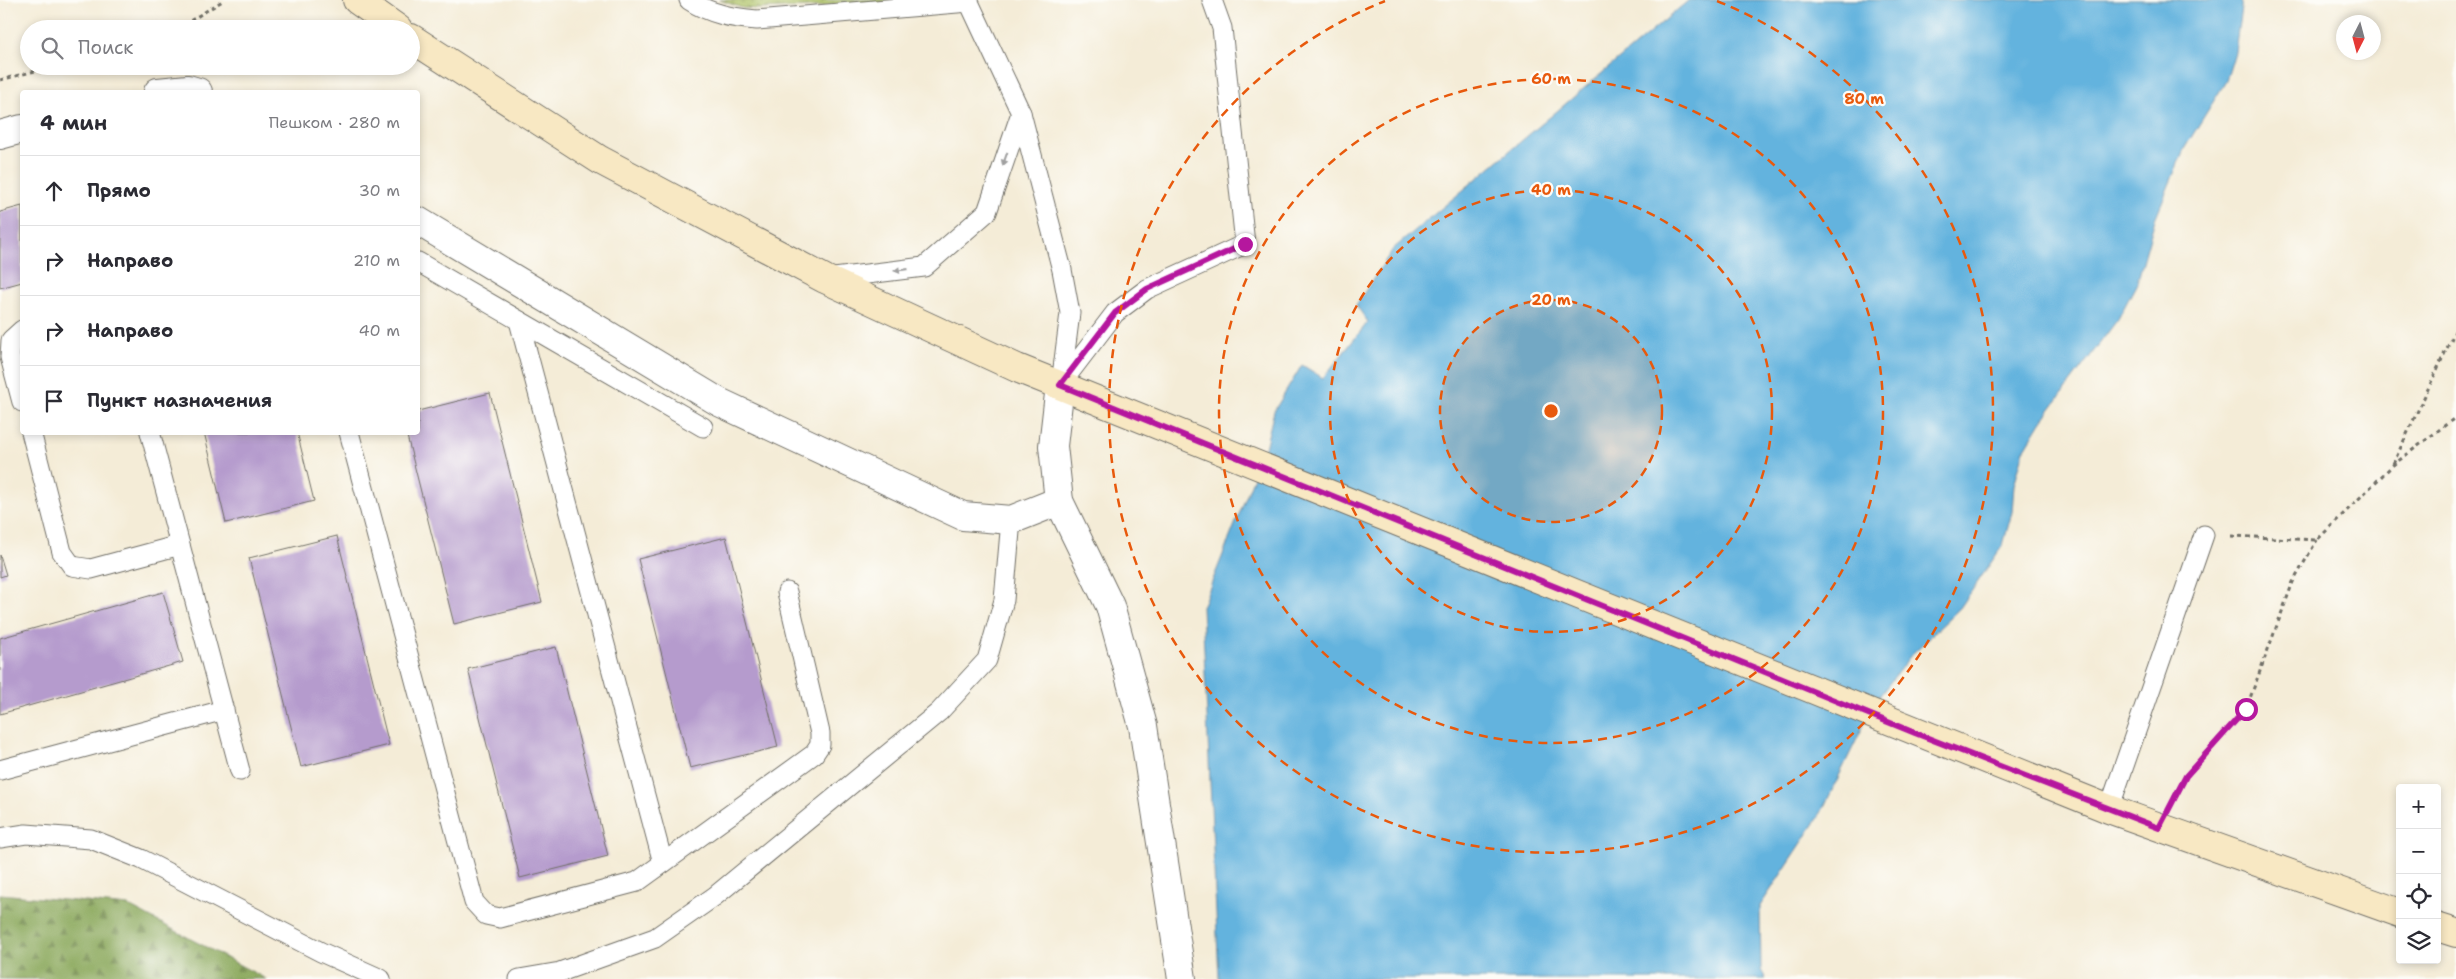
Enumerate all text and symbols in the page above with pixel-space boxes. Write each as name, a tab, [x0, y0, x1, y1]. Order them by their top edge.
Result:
north arrow	[2336, 15, 2381, 60]
search box	[20, 20, 420, 75]
icon: search	[38, 34, 66, 62]
text: Поиск	[78, 35, 133, 60]
text: 60 m	[1531, 69, 1571, 89]
text: 80 m	[1844, 89, 1884, 109]
text: 4 мин	[40, 109, 107, 137]
text: Пешком · 280 m	[269, 112, 400, 133]
one-way arrow	[1001, 152, 1009, 167]
icon: ahead	[40, 177, 68, 205]
text: Прямо	[87, 178, 151, 203]
text: 30 m	[359, 180, 400, 201]
text: 40 m	[1531, 180, 1571, 200]
route end	[1234, 233, 1257, 256]
icon: right	[40, 247, 68, 275]
text: Направо	[87, 248, 173, 273]
text: 210 m	[353, 250, 400, 271]
one-way arrow	[893, 266, 909, 274]
text: 20 m	[1531, 290, 1571, 310]
icon: right	[40, 317, 68, 345]
text: Направо	[87, 318, 173, 343]
text: 40 m	[358, 320, 400, 341]
icon: arrive	[40, 387, 68, 415]
text: Пункт назначения	[87, 388, 272, 413]
centre of rings	[1542, 402, 1560, 420]
route start	[2235, 698, 2258, 721]
map controls	[2396, 784, 2441, 964]
button: +	[2396, 784, 2441, 829]
button: −	[2396, 829, 2441, 874]
button: locate	[2396, 874, 2441, 919]
button: layers	[2396, 919, 2441, 964]

